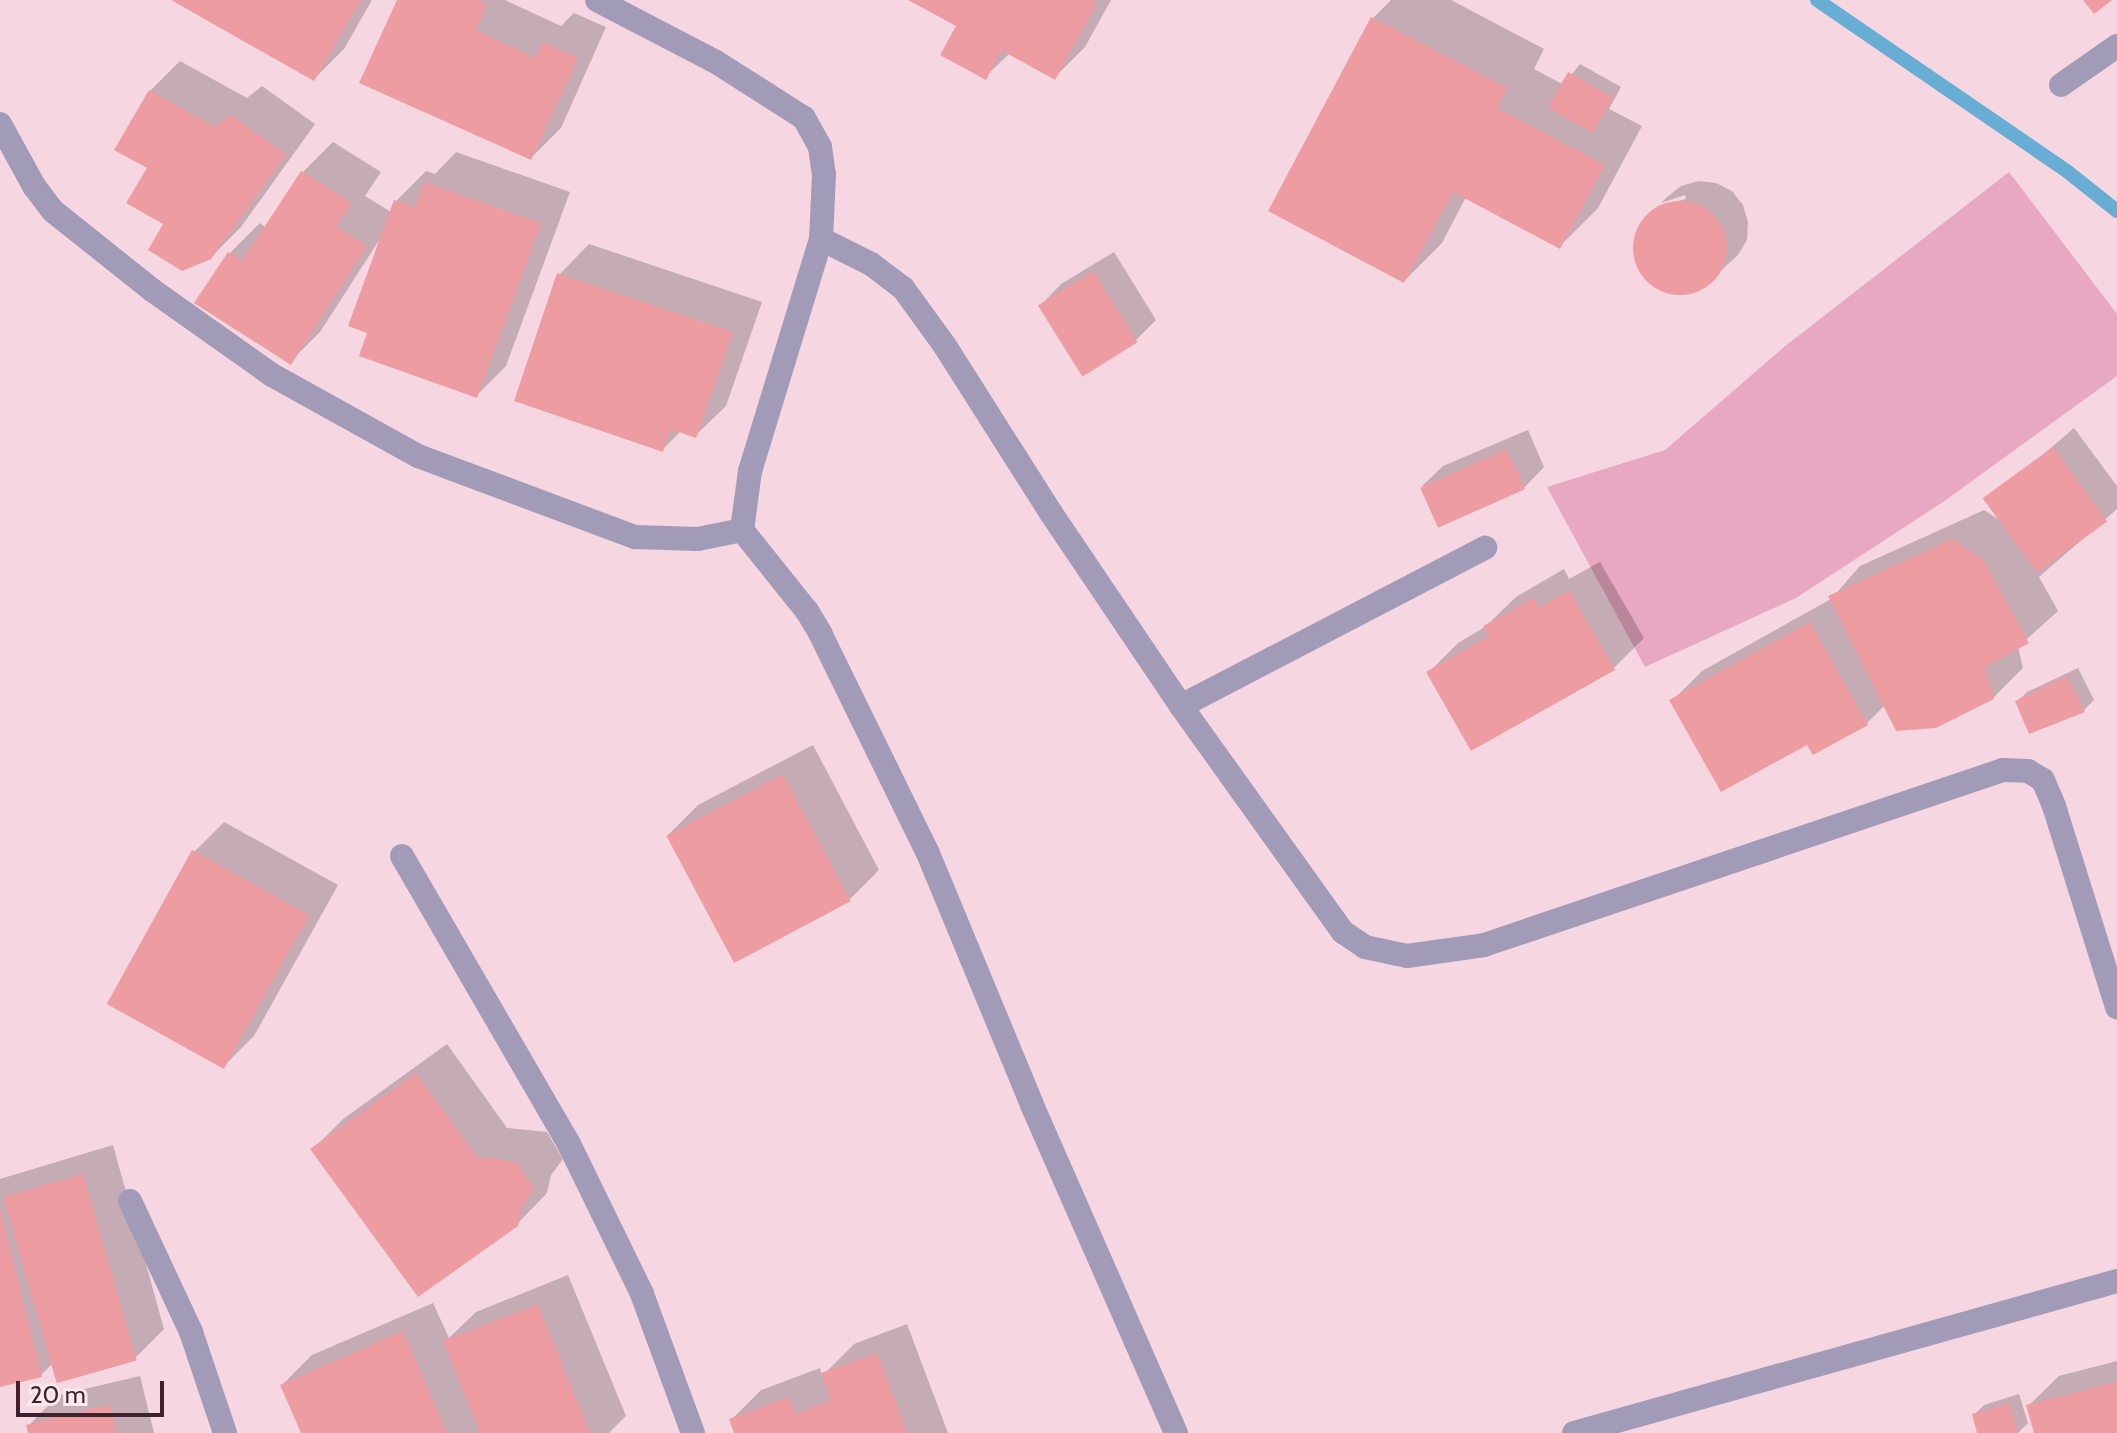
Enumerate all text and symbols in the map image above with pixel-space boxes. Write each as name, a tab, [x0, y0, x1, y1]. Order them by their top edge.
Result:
scale bar	[20, 1365, 168, 1415]
text: 20 m	[30, 1380, 86, 1409]

